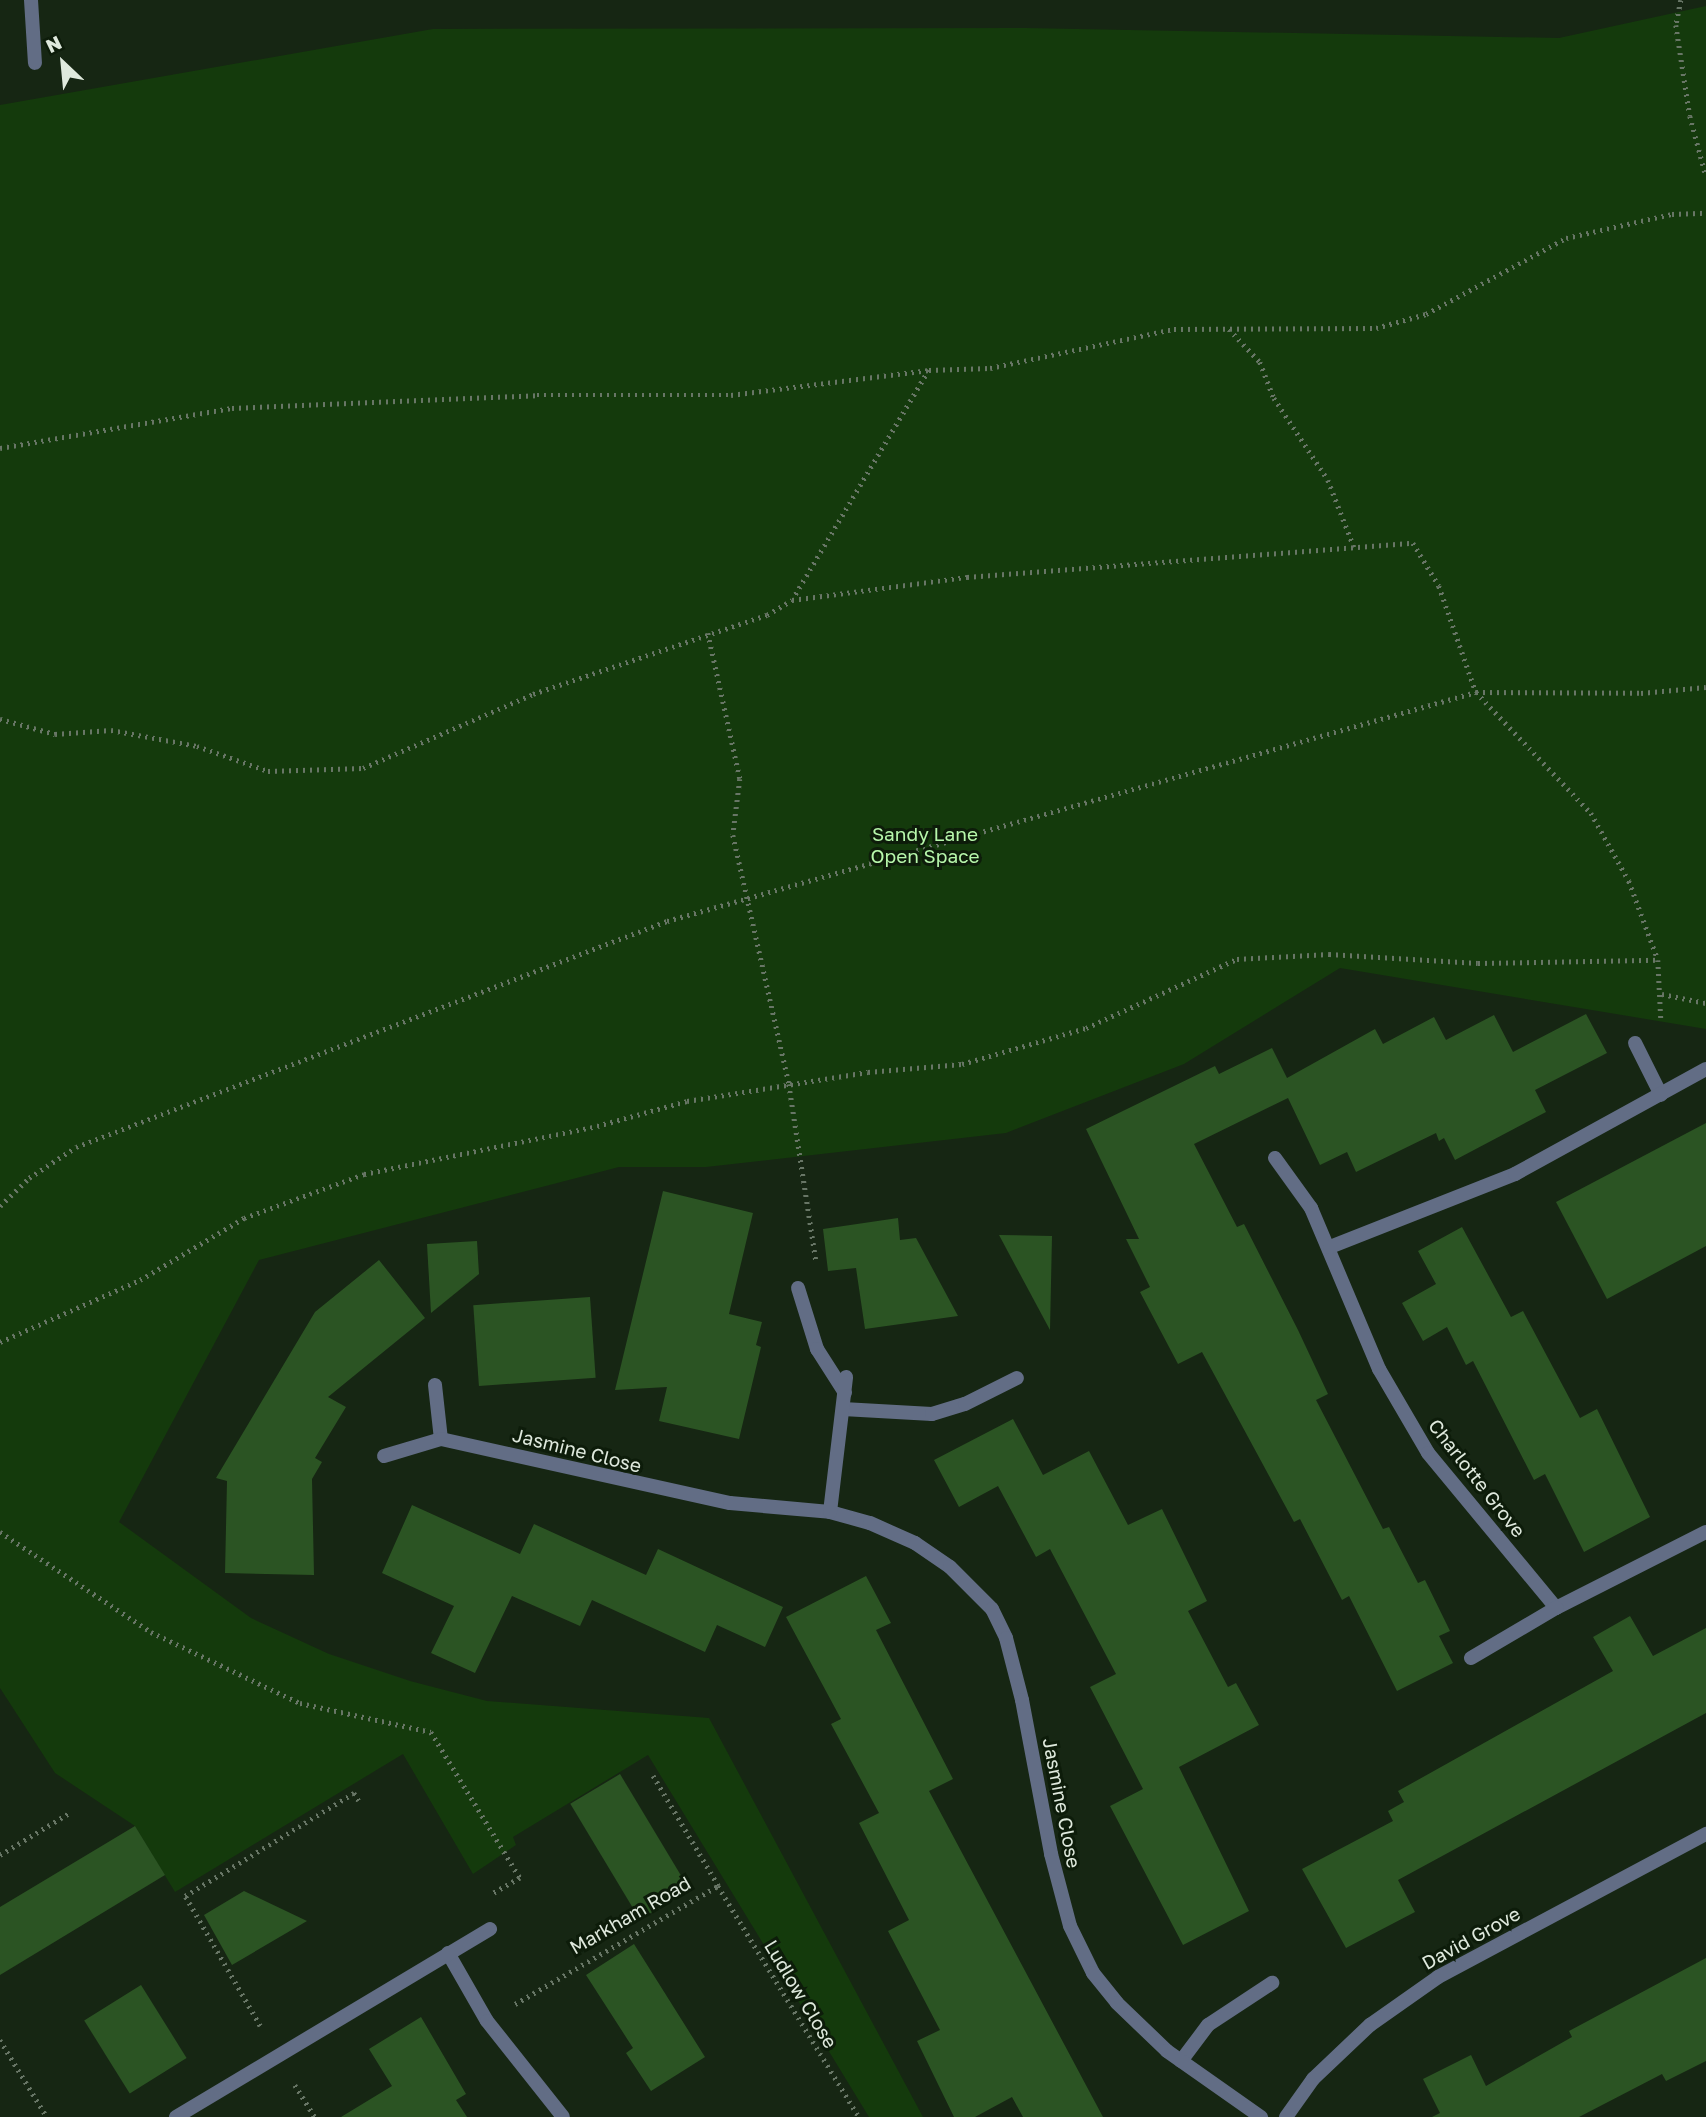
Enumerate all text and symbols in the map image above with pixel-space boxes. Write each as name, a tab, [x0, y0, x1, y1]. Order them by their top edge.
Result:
north arrow	[28, 28, 98, 98]
text: N	[42, 30, 65, 57]
park label: Sandy Lane Open Space	[870, 823, 980, 867]
street label: Charlotte Grove	[1424, 1414, 1530, 1542]
street label: Jasmine Close	[510, 1423, 644, 1477]
street label: Jasmine Close	[1038, 1736, 1086, 1870]
street label: Markham Road	[566, 1871, 694, 1959]
street label: David Grove	[1418, 1902, 1524, 1974]
street label: Ludlow Close	[760, 1936, 842, 2052]

